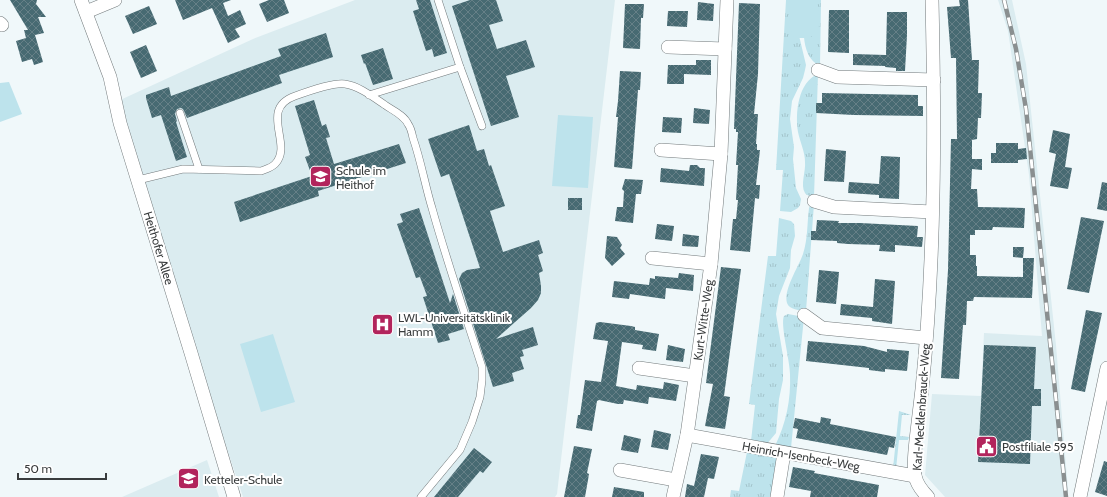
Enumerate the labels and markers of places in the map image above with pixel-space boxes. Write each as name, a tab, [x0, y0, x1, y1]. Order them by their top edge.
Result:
place label: Schule im Heithof	[336, 163, 386, 192]
school or university icon: Schule im Heithof	[308, 164, 334, 190]
place label: LWL-Universitätsklinik Hamm	[398, 310, 511, 339]
hospital icon: LWL-Universitätsklinik Hamm	[369, 311, 395, 337]
public building icon: Postfiliale 595	[974, 433, 1000, 459]
place label: Postfiliale 595	[1002, 439, 1073, 454]
school or university icon: Ketteler-Schule	[176, 466, 202, 492]
place label: Ketteler-Schule	[204, 472, 282, 487]

